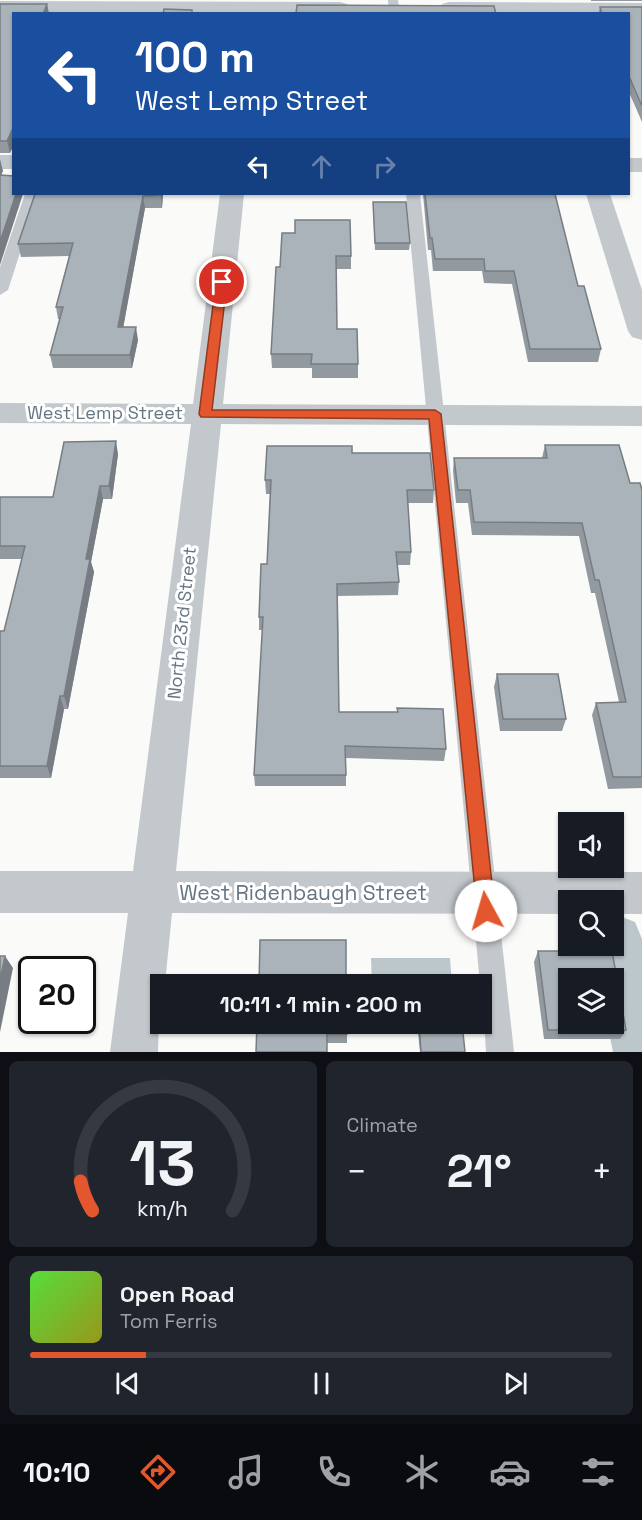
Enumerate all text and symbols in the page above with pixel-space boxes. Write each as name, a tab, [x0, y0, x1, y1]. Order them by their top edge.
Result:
text: 100 m	[135, 31, 255, 84]
icon: left	[36, 36, 114, 114]
text: West Lemp Street	[135, 83, 368, 118]
icon: left	[242, 150, 275, 183]
icon: ahead	[305, 150, 338, 183]
icon: right	[368, 150, 401, 183]
pin	[196, 256, 247, 307]
icon: arrive	[205, 265, 238, 298]
street label: West Lemp Street	[27, 401, 183, 424]
street label: North 23rd Street	[162, 546, 201, 700]
map controls	[558, 812, 624, 1034]
button: sound	[558, 812, 624, 878]
street label: West Ridenbaugh Street	[179, 879, 427, 906]
position arrow	[454, 879, 518, 943]
button: search	[558, 890, 624, 956]
speed limit sign: 20	[18, 956, 96, 1034]
button: layers	[558, 968, 624, 1034]
text: 10:11 · 1 min · 200 m	[220, 990, 422, 1018]
text: Climate	[347, 1112, 418, 1138]
text: 13	[130, 1124, 196, 1203]
text: 21°	[447, 1143, 512, 1200]
text: −	[347, 1151, 367, 1193]
text: +	[592, 1151, 612, 1193]
text: km/h	[137, 1195, 188, 1222]
text: Open Road	[120, 1280, 235, 1308]
text: Tom Ferris	[120, 1308, 218, 1334]
icon: previous	[111, 1367, 144, 1400]
icon: pause	[305, 1367, 338, 1400]
icon: next	[499, 1367, 532, 1400]
icon: directions	[137, 1451, 179, 1493]
icon: music	[225, 1451, 267, 1493]
icon: phone	[313, 1451, 355, 1493]
icon: climate	[401, 1451, 443, 1493]
icon: car	[489, 1451, 531, 1493]
icon: filters	[577, 1451, 619, 1493]
text: 10:10	[23, 1455, 90, 1490]

